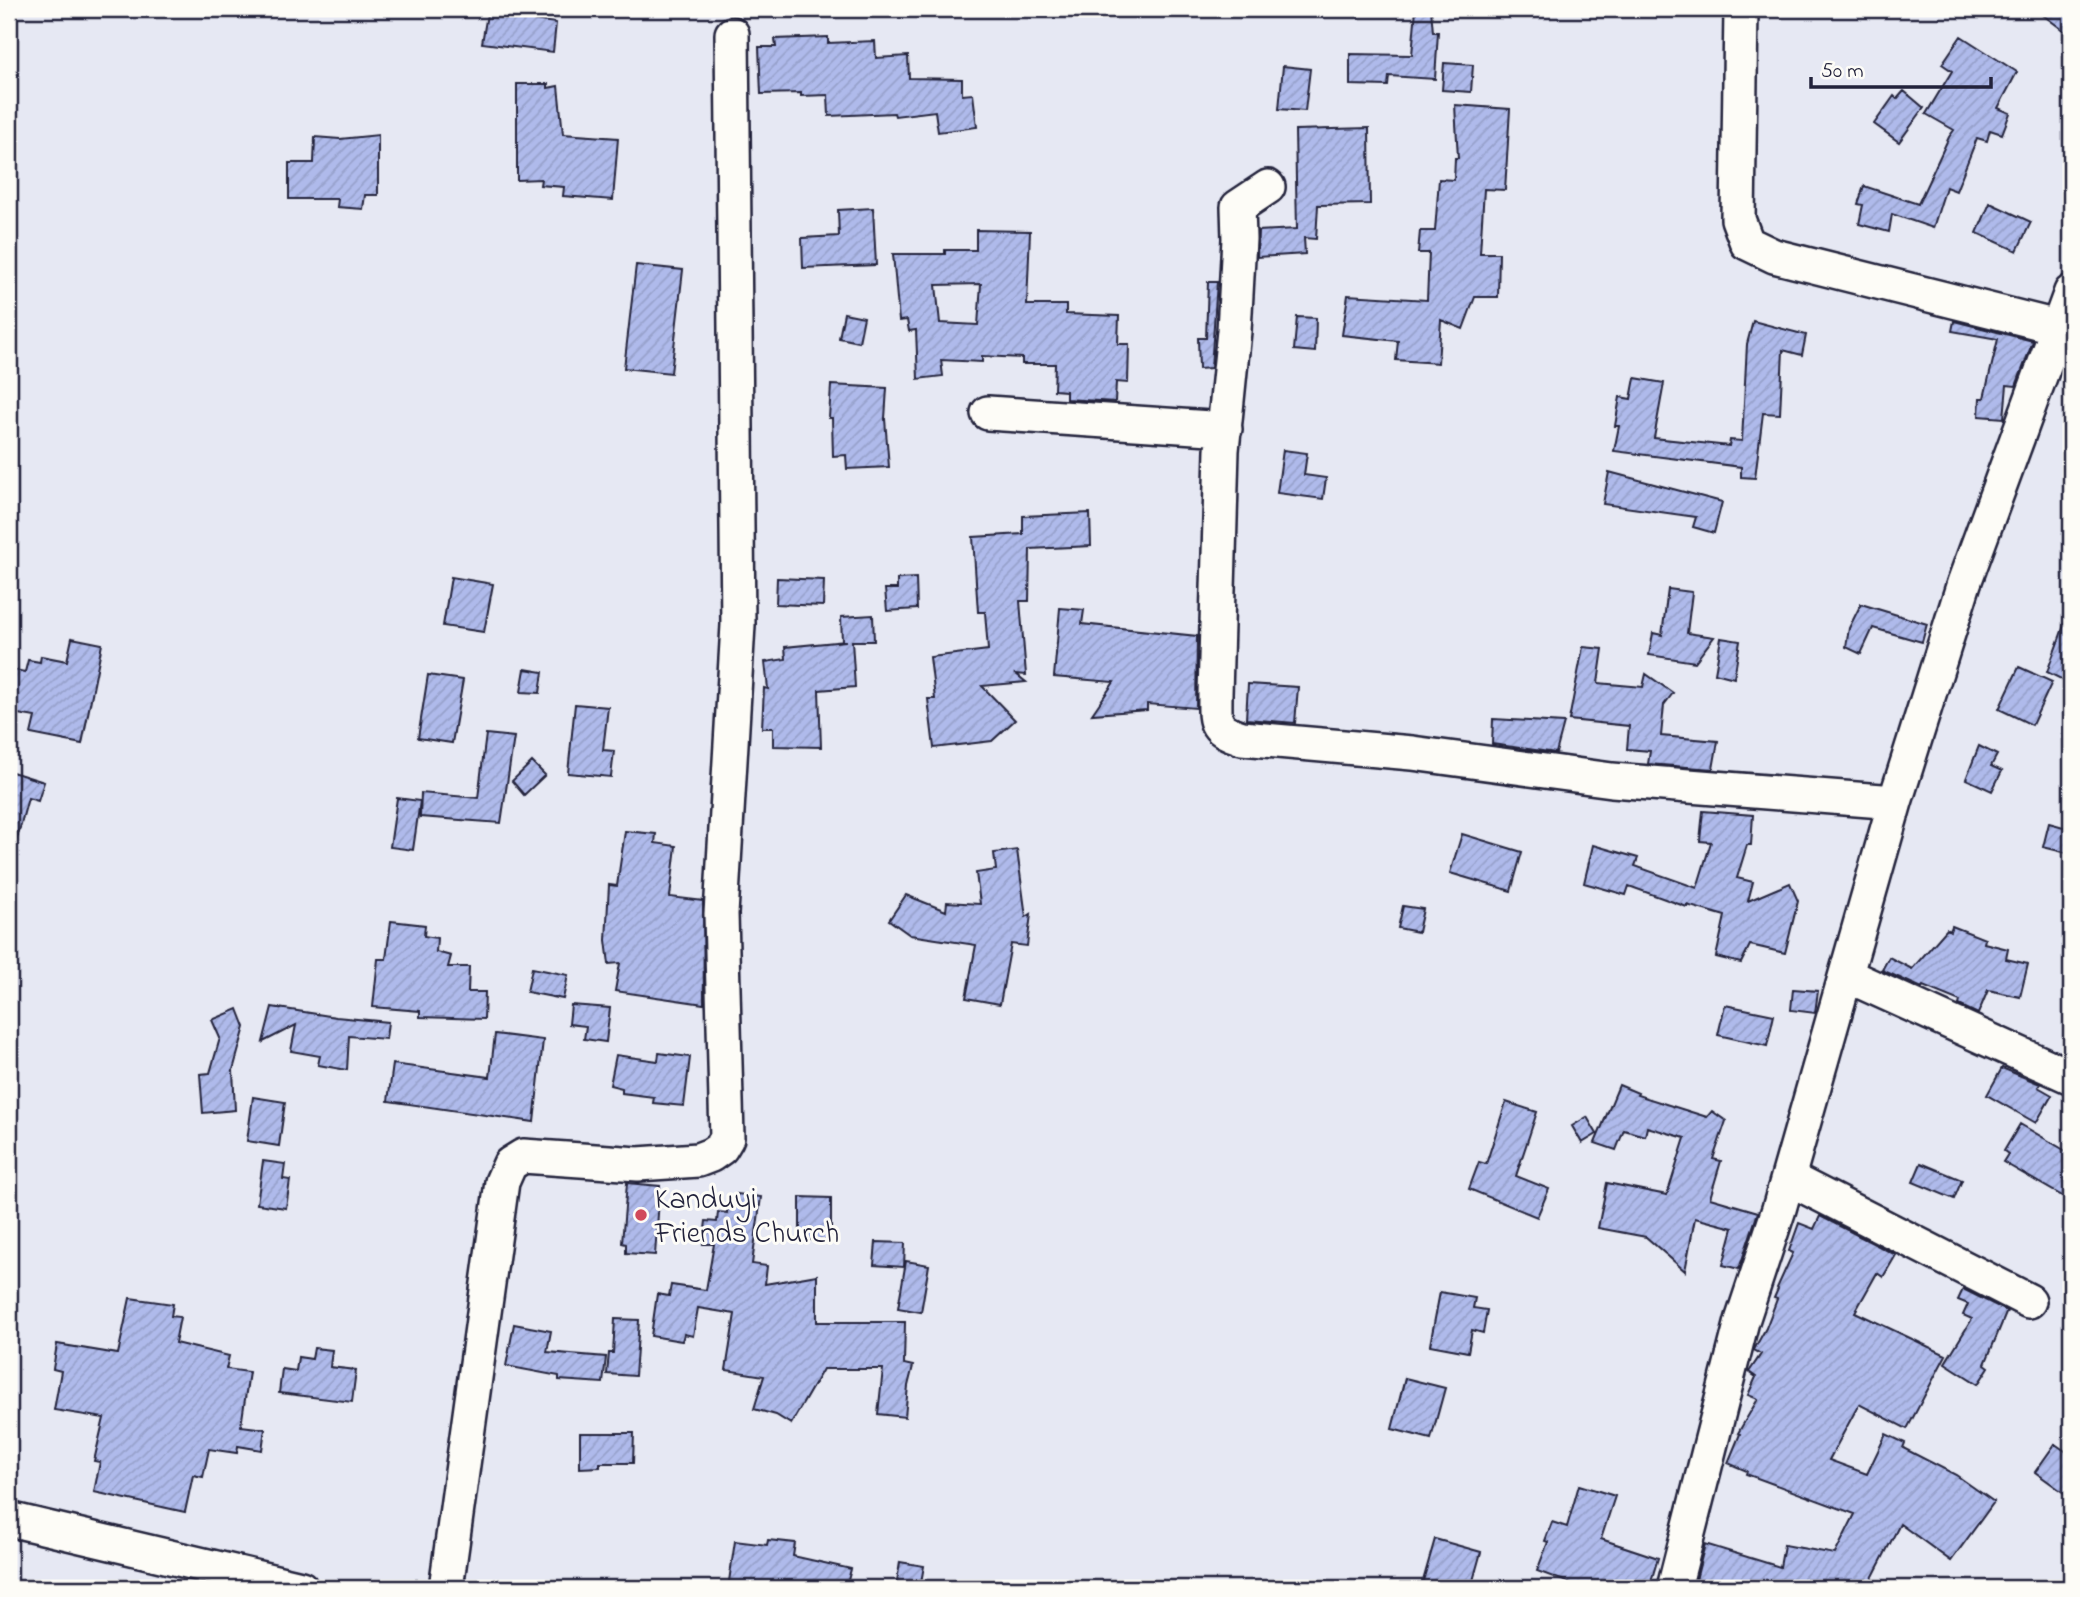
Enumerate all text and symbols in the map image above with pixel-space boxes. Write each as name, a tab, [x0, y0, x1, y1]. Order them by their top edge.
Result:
scale bar	[1811, 46, 1991, 90]
text: 50 m	[1821, 57, 1864, 87]
place label: Kanduyi Friends Church	[654, 1179, 839, 1257]
marker: Kanduyi Friends Church	[633, 1207, 649, 1223]

